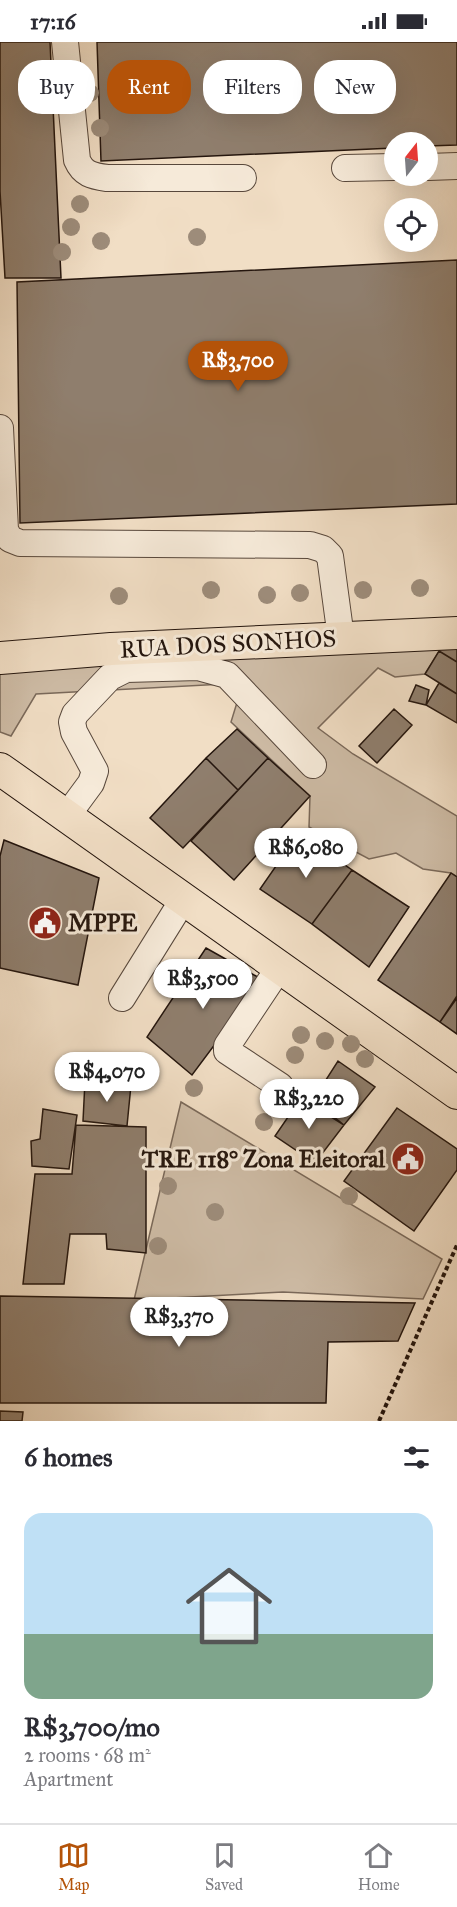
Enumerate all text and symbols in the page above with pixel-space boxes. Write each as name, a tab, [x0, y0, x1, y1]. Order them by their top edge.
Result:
text: 17:16	[30, 8, 76, 35]
chip: Buy	[18, 60, 95, 114]
chip: Rent	[107, 60, 191, 114]
chip: Filters	[203, 60, 302, 114]
chip: New	[314, 60, 396, 114]
north arrow	[384, 132, 438, 186]
map controls	[384, 132, 438, 252]
button: locate	[384, 198, 438, 252]
pin: R$3,700	[183, 341, 293, 392]
text: R$3,700	[202, 348, 274, 372]
street label: RUA DOS SONHOS	[119, 623, 337, 665]
pin: R$6,080	[251, 828, 361, 879]
text: R$6,080	[268, 835, 344, 859]
public building icon: MPPE	[27, 905, 63, 941]
place label: MPPE	[68, 908, 137, 938]
pin: R$3,500	[148, 959, 258, 1010]
text: R$3,500	[167, 966, 239, 990]
pin: R$4,070	[52, 1052, 162, 1103]
text: R$4,070	[69, 1059, 145, 1083]
pin: R$3,220	[254, 1079, 364, 1130]
text: R$3,220	[274, 1086, 344, 1110]
public building icon: TRE 118° Zona Eleitoral	[390, 1141, 426, 1177]
place label: TRE 118° Zona Eleitoral	[141, 1144, 385, 1174]
pin: R$3,370	[124, 1297, 234, 1348]
text: R$3,370	[144, 1304, 214, 1328]
text: 6 homes	[24, 1441, 113, 1473]
icon: filters	[400, 1441, 433, 1474]
icon: home	[175, 1552, 283, 1660]
text: R$3,700/mo	[24, 1711, 160, 1743]
text: 2 rooms · 68 m²	[24, 1743, 151, 1767]
text: Apartment	[24, 1767, 113, 1791]
tab: Map	[57, 1839, 90, 1894]
tab: Saved	[205, 1839, 243, 1894]
tab: Home	[358, 1839, 400, 1894]

